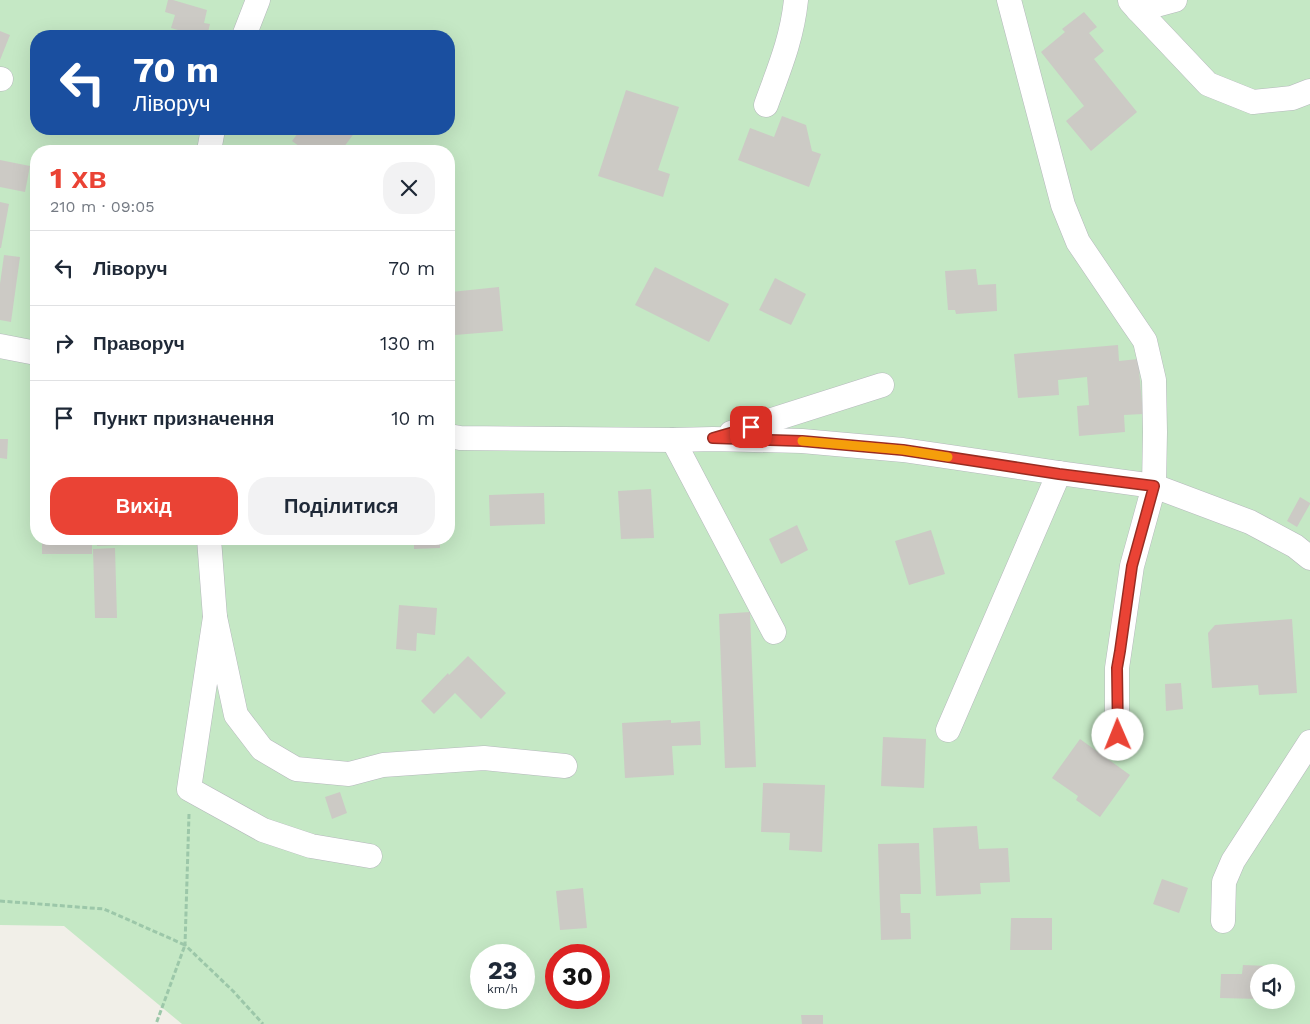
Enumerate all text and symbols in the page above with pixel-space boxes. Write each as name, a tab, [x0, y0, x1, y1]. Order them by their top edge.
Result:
text: 70 m	[133, 49, 219, 91]
icon: left	[50, 50, 115, 115]
text: Ліворуч	[133, 91, 210, 116]
text: 1 хв	[50, 160, 107, 195]
button: close	[383, 162, 435, 214]
text: 210 m · 09:05	[50, 197, 155, 216]
icon: left	[50, 254, 78, 282]
text: Ліворуч	[93, 257, 168, 280]
text: 70 m	[388, 257, 435, 280]
icon: right	[50, 329, 78, 357]
text: Праворуч	[93, 332, 185, 355]
text: 130 m	[380, 332, 435, 355]
icon: arrive	[50, 404, 78, 432]
pin	[730, 406, 772, 448]
text: Пункт призначення	[93, 407, 274, 430]
text: 10 m	[391, 407, 435, 430]
icon: arrive	[737, 413, 765, 441]
button: Вихід	[50, 477, 238, 535]
button: Поділитися	[248, 477, 435, 535]
position arrow	[1091, 708, 1143, 760]
speed limit sign: 30	[545, 944, 610, 1009]
text: 23	[488, 956, 517, 985]
map controls	[1250, 964, 1295, 1009]
button: sound	[1250, 964, 1295, 1009]
text: km/h	[487, 982, 518, 996]

